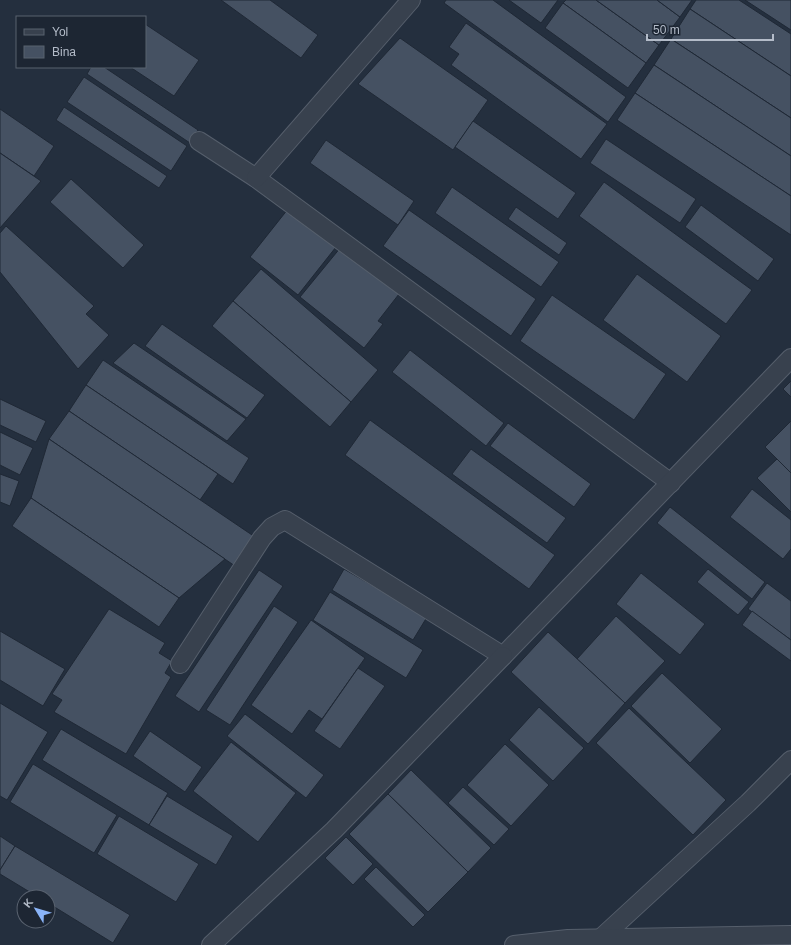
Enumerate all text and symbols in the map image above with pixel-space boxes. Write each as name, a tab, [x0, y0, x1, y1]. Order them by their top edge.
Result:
legend	[16, 16, 146, 68]
scale bar	[647, 16, 773, 42]
text: 50 m	[653, 23, 680, 37]
text: Yol	[52, 25, 68, 39]
text: Bina	[52, 45, 76, 59]
north arrow	[16, 889, 56, 929]
text: K	[21, 896, 35, 910]

